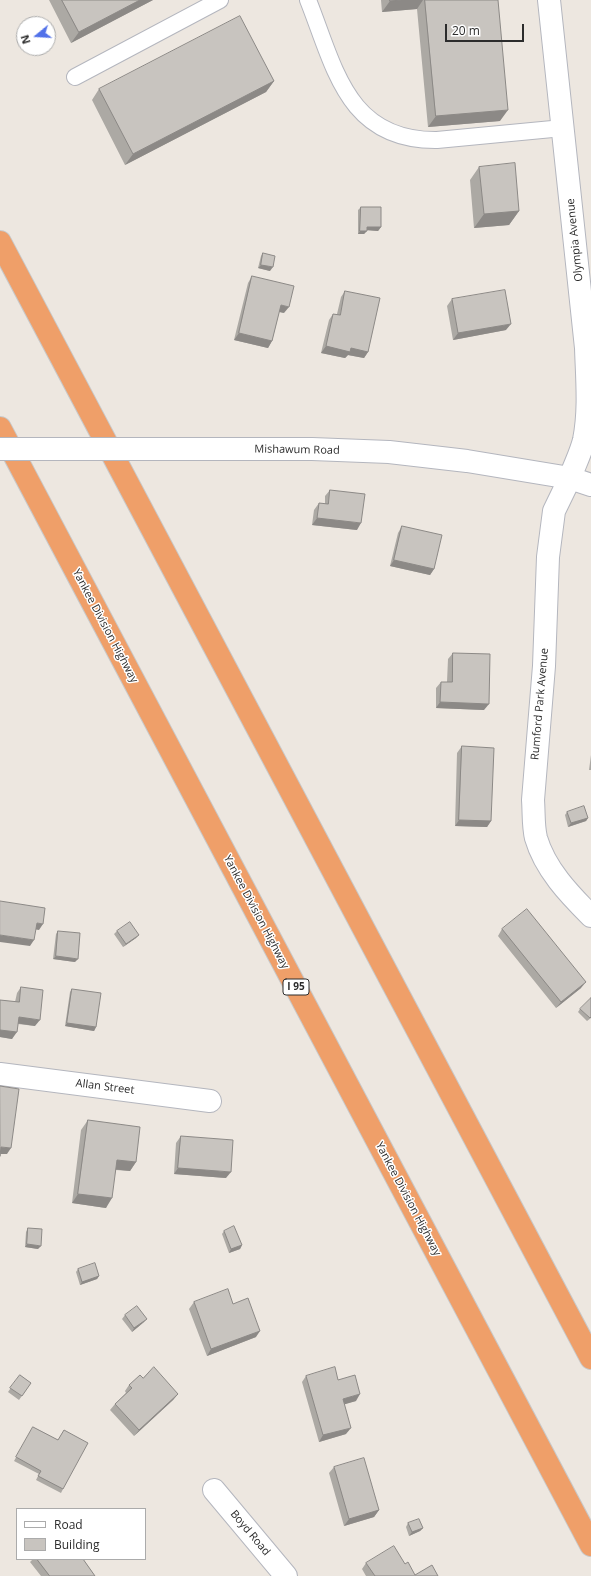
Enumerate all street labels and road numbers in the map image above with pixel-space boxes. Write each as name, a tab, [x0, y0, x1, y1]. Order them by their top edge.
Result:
street label: Olympia Avenue	[564, 198, 586, 282]
street label: Mishawum Road	[254, 443, 340, 457]
street label: Yankee Division Highway	[69, 567, 141, 685]
street label: Rumford Park Avenue	[529, 647, 551, 761]
street label: Yankee Division Highway	[220, 853, 292, 971]
road number: I 95	[283, 979, 309, 995]
street label: Allan Street	[75, 1077, 135, 1097]
street label: Yankee Division Highway	[372, 1140, 444, 1258]
street label: Boyd Road	[227, 1508, 273, 1558]

